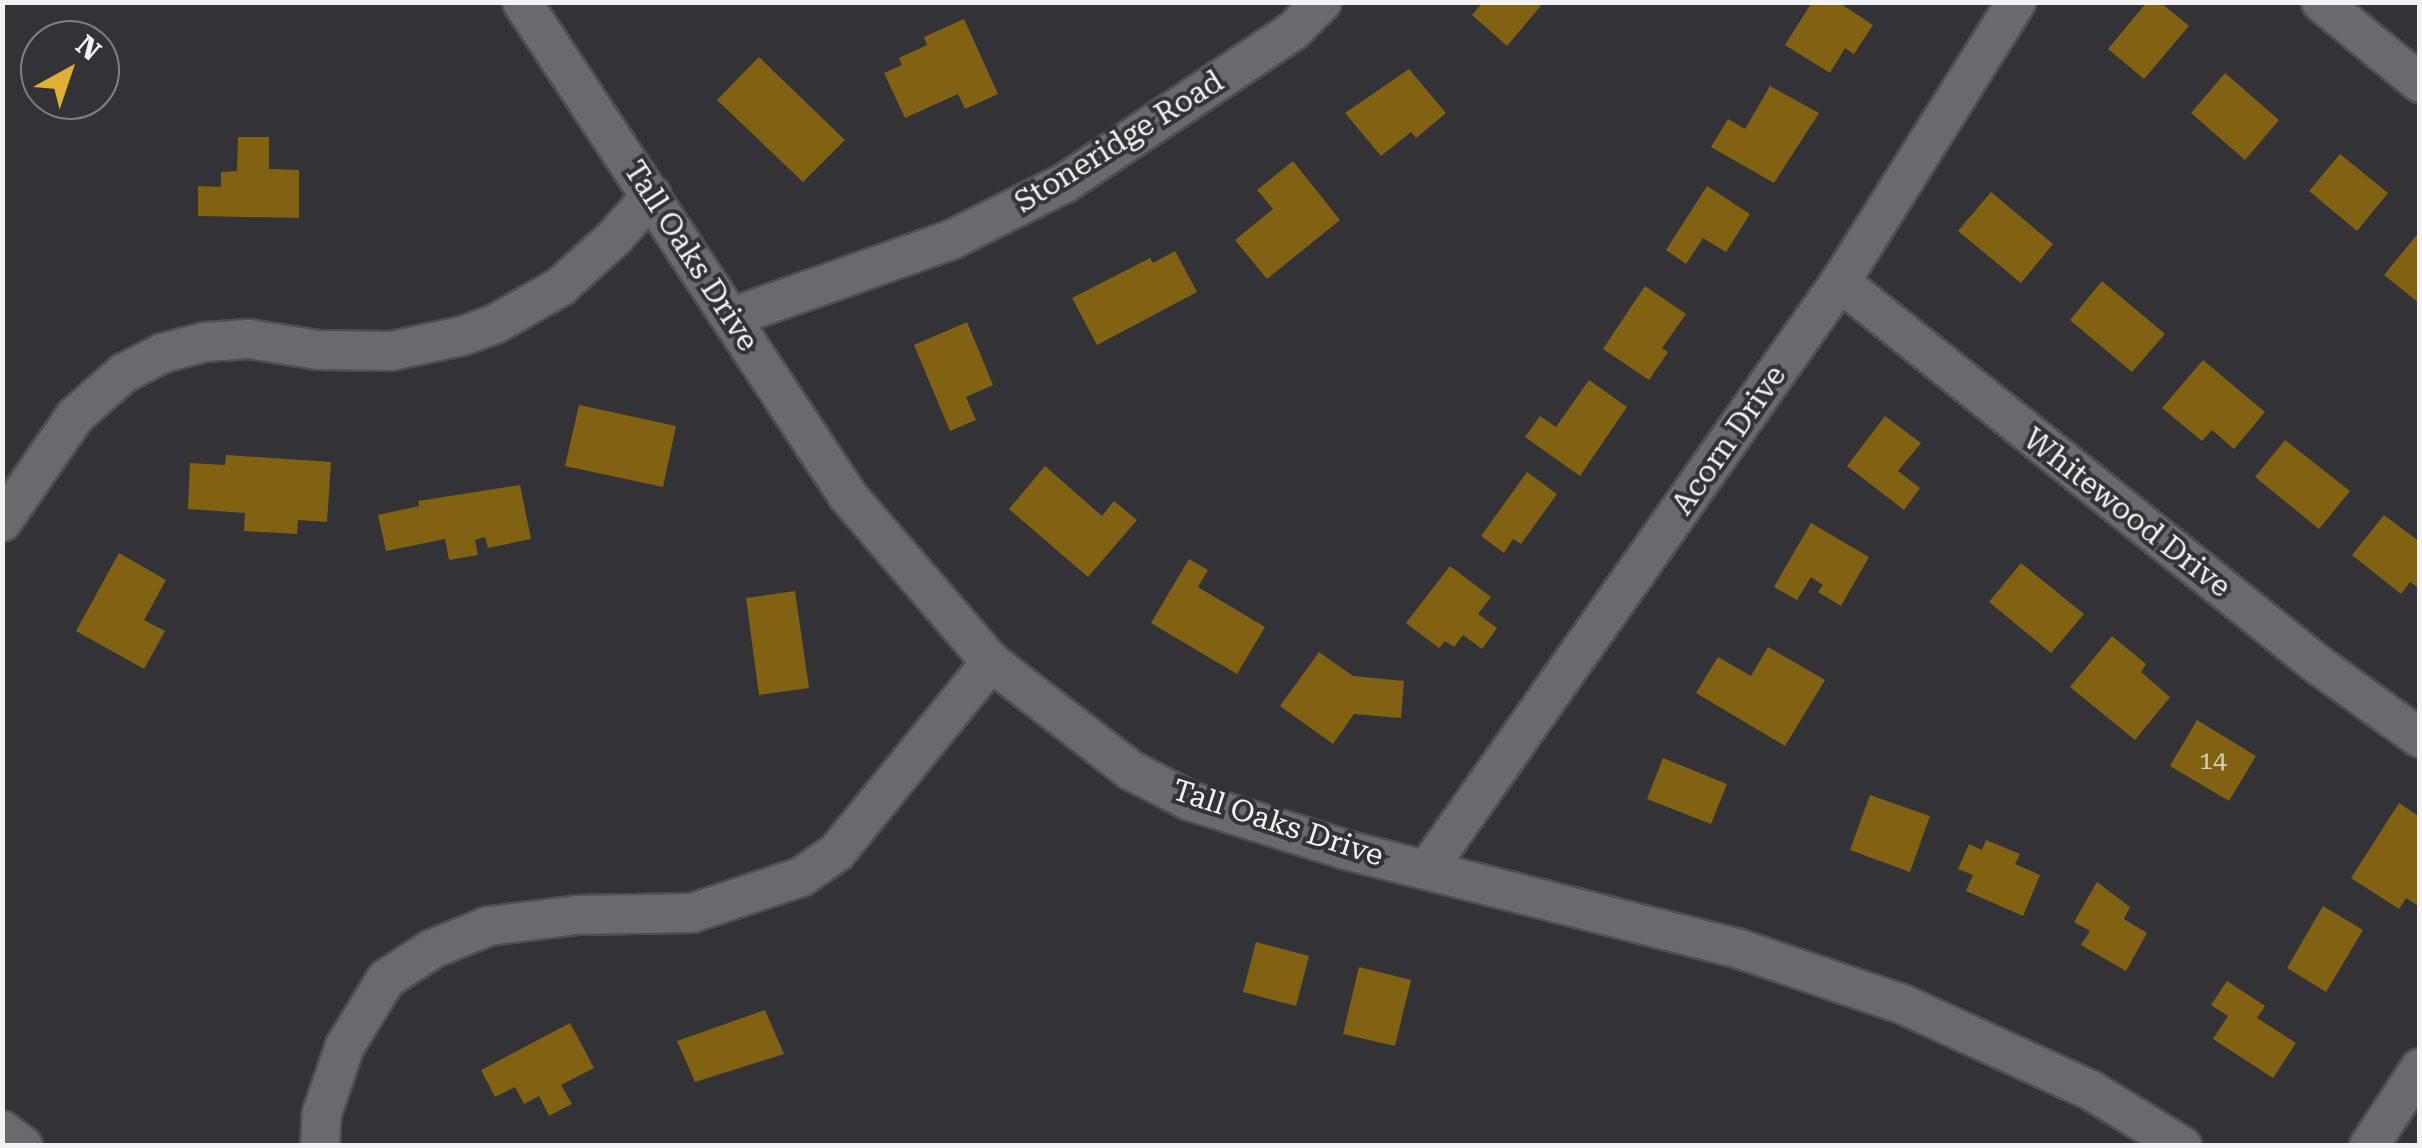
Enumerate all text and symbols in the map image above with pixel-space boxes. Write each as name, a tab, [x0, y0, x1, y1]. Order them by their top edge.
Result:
north arrow	[20, 20, 120, 120]
text: N	[69, 29, 107, 68]
street label: Stoneridge Road	[1008, 63, 1230, 221]
street label: Tall Oaks Drive	[616, 154, 766, 358]
street label: Acorn Drive	[1664, 359, 1794, 521]
street label: Whitewood Drive	[2016, 421, 2238, 605]
house number: 14	[2199, 746, 2227, 776]
street label: Tall Oaks Drive	[1168, 772, 1388, 874]

